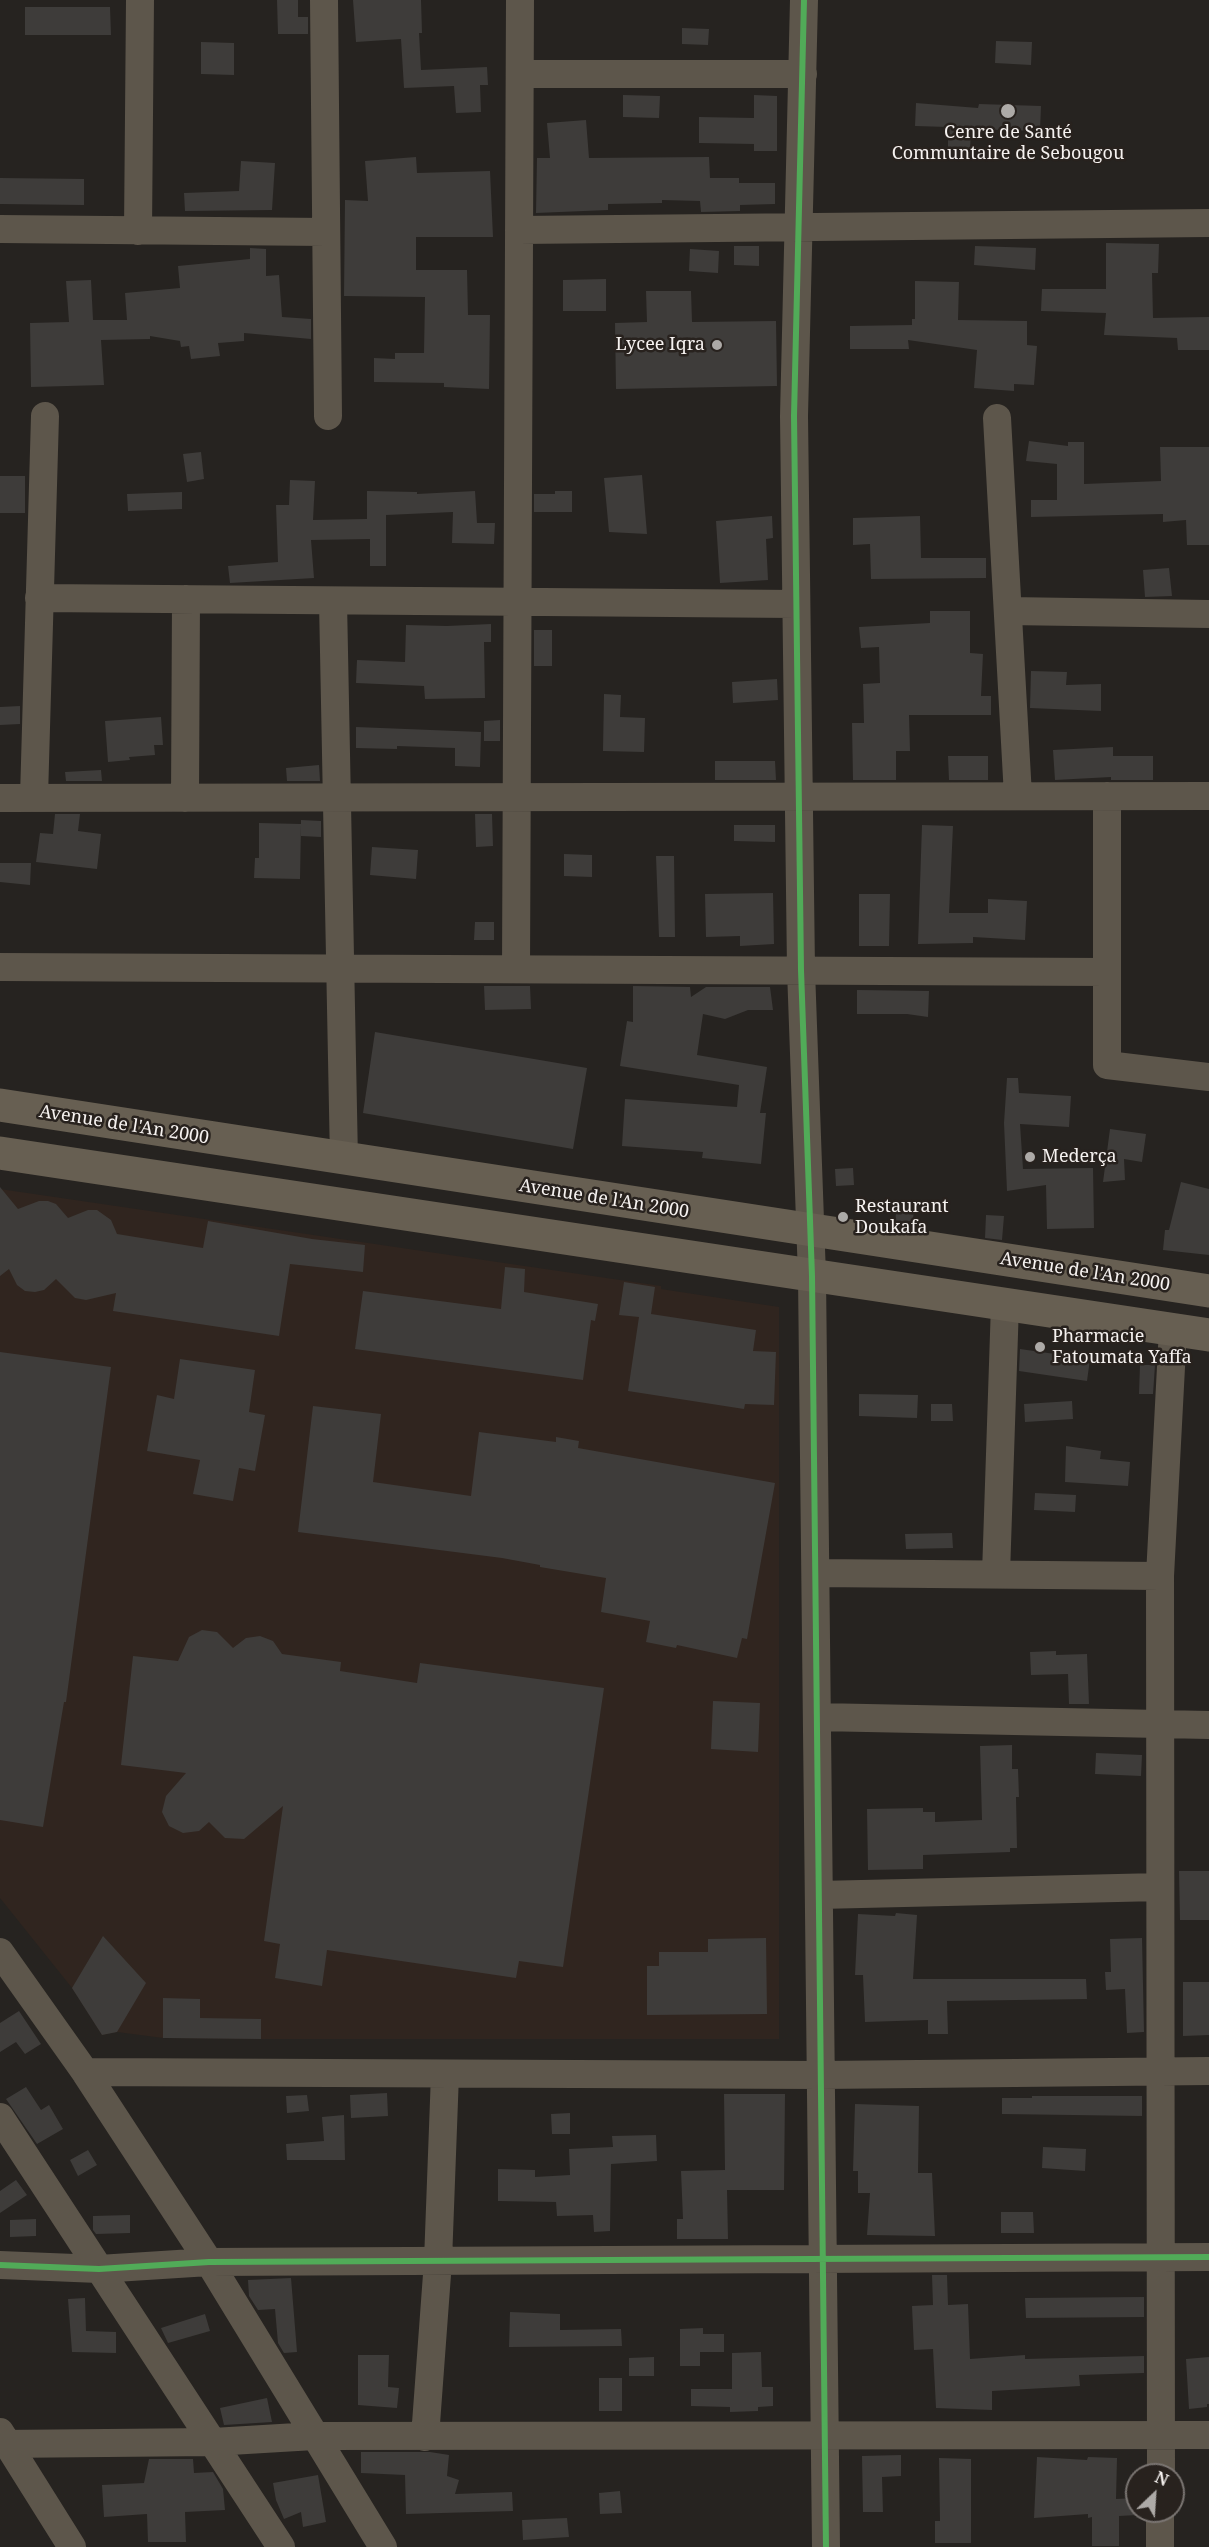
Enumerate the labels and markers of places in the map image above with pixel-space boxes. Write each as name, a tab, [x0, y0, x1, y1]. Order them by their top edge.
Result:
marker: Cenre de Santé Communtaire de Sebougou	[999, 102, 1017, 120]
place label: Cenre de Santé Communtaire de Sebougou	[892, 122, 1124, 164]
place label: Lycee Iqra	[615, 334, 705, 356]
marker: Lycee Iqra	[710, 338, 724, 352]
place label: Mederça	[1042, 1146, 1117, 1168]
marker: Mederça	[1023, 1150, 1037, 1164]
place label: Restaurant Doukafa	[855, 1196, 949, 1238]
marker: Restaurant Doukafa	[836, 1210, 850, 1224]
place label: Pharmacie Fatoumata Yaffa	[1052, 1326, 1192, 1368]
marker: Pharmacie Fatoumata Yaffa	[1033, 1340, 1047, 1354]

